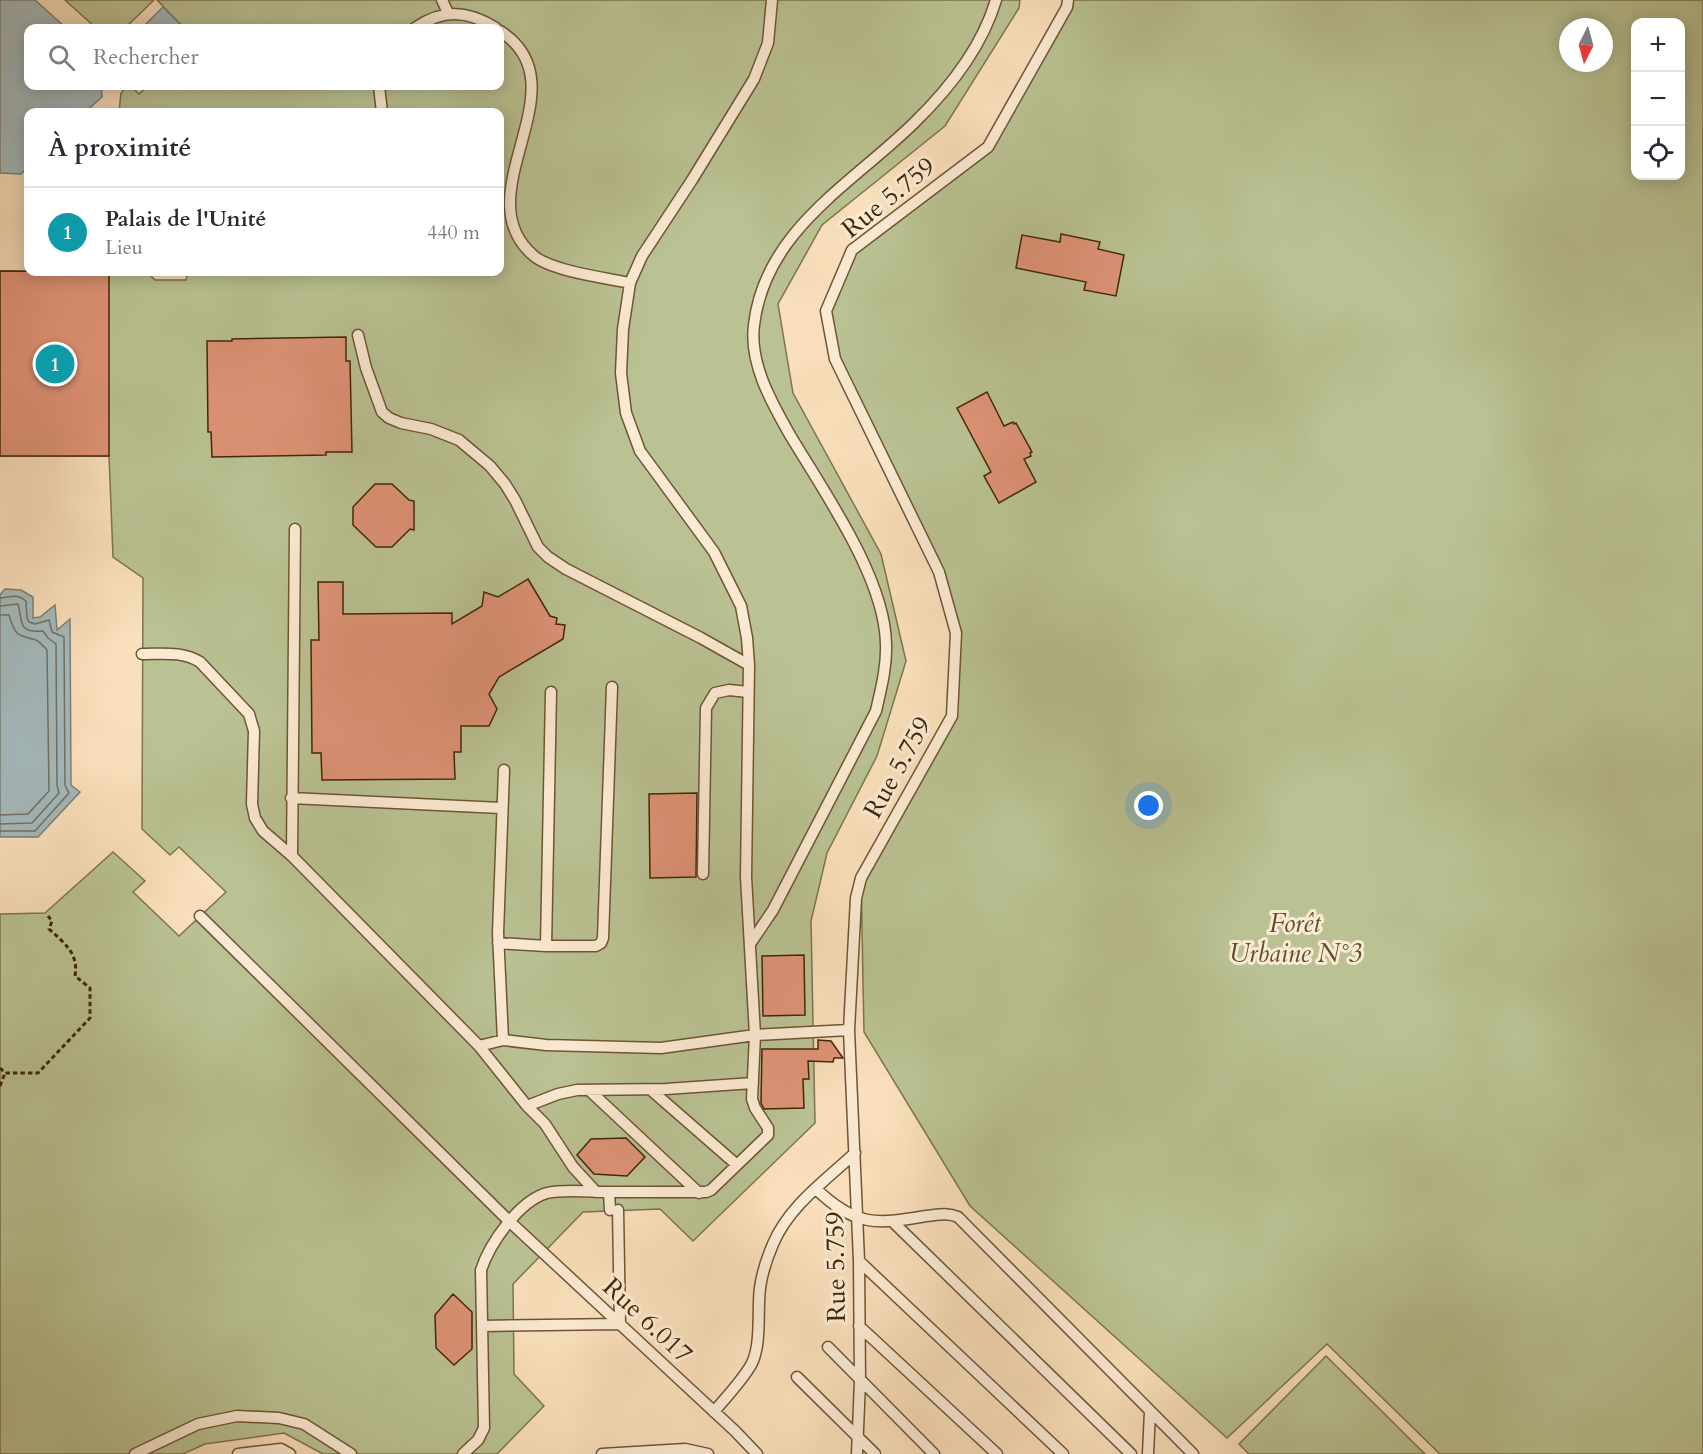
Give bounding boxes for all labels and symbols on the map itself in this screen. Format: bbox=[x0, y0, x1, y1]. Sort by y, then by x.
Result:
north arrow bbox=[1559, 18, 1613, 72]
street label: Rue 5.759 bbox=[834, 149, 942, 246]
pin: 1 bbox=[36, 342, 74, 386]
street label: Rue 5.759 bbox=[855, 710, 940, 824]
your location bbox=[1134, 791, 1163, 820]
park label: Forêt Urbaine N°3 bbox=[1229, 906, 1362, 971]
street label: Rue 5.759 bbox=[817, 1211, 854, 1323]
street label: Rue 6.017 bbox=[595, 1270, 700, 1371]

